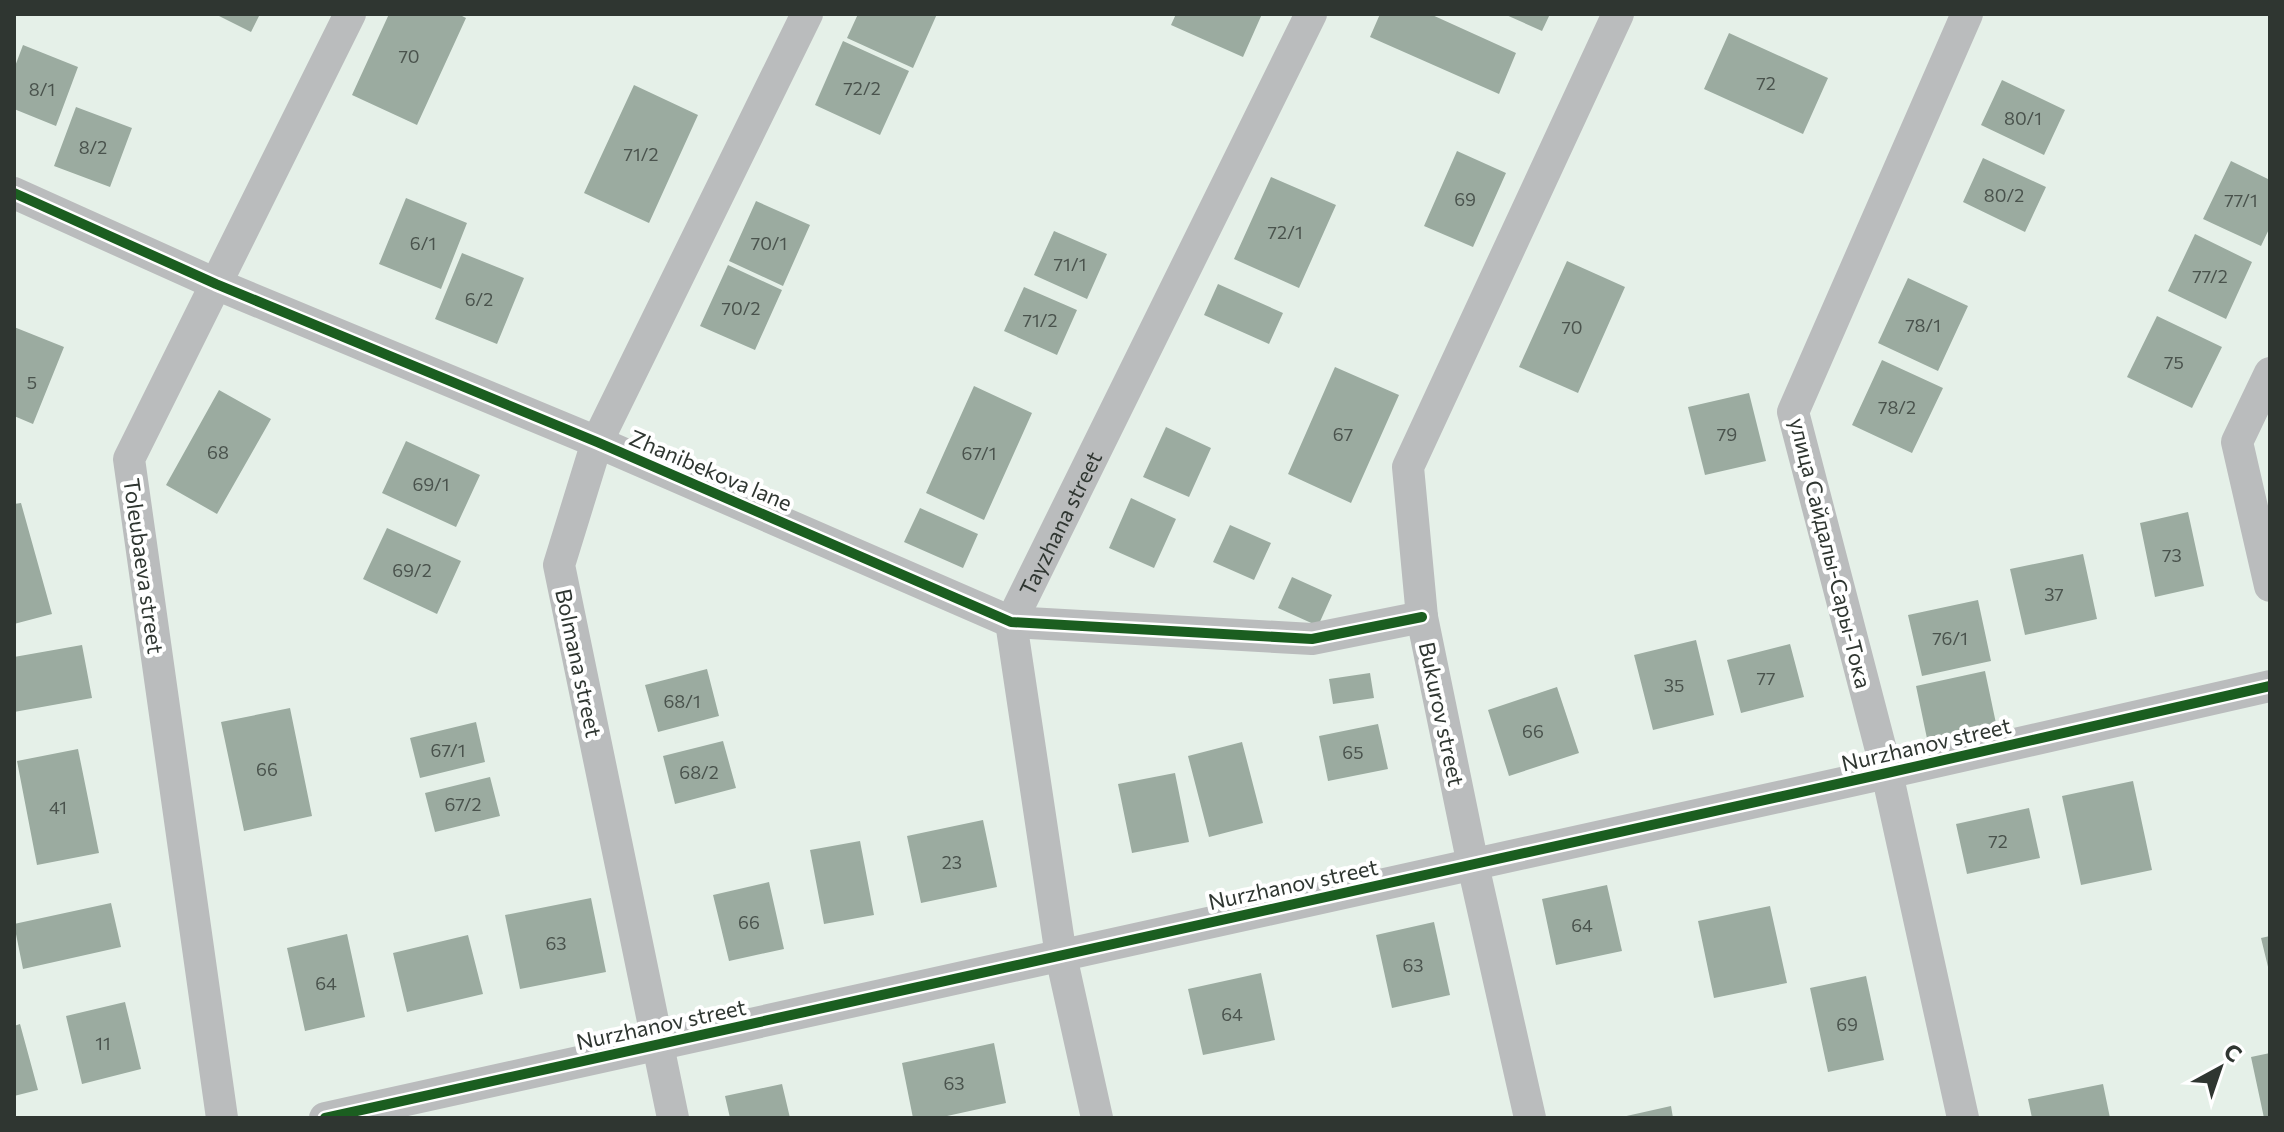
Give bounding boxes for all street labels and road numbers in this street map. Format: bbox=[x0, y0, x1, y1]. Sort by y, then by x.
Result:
street label: улица Сайдалы-Сары-Тока bbox=[1784, 415, 1878, 691]
street label: Zhanibekova lane bbox=[626, 424, 796, 516]
street label: Tayzhana street bbox=[1013, 446, 1107, 600]
street label: Toleubaeva street bbox=[118, 476, 170, 656]
street label: Bolmana street bbox=[550, 586, 608, 740]
street label: Bukurov street bbox=[1414, 639, 1470, 789]
street label: Nurzhanov street bbox=[1839, 711, 2013, 777]
street label: Nurzhanov street bbox=[1206, 853, 1380, 915]
street label: Nurzhanov street bbox=[574, 993, 748, 1055]

